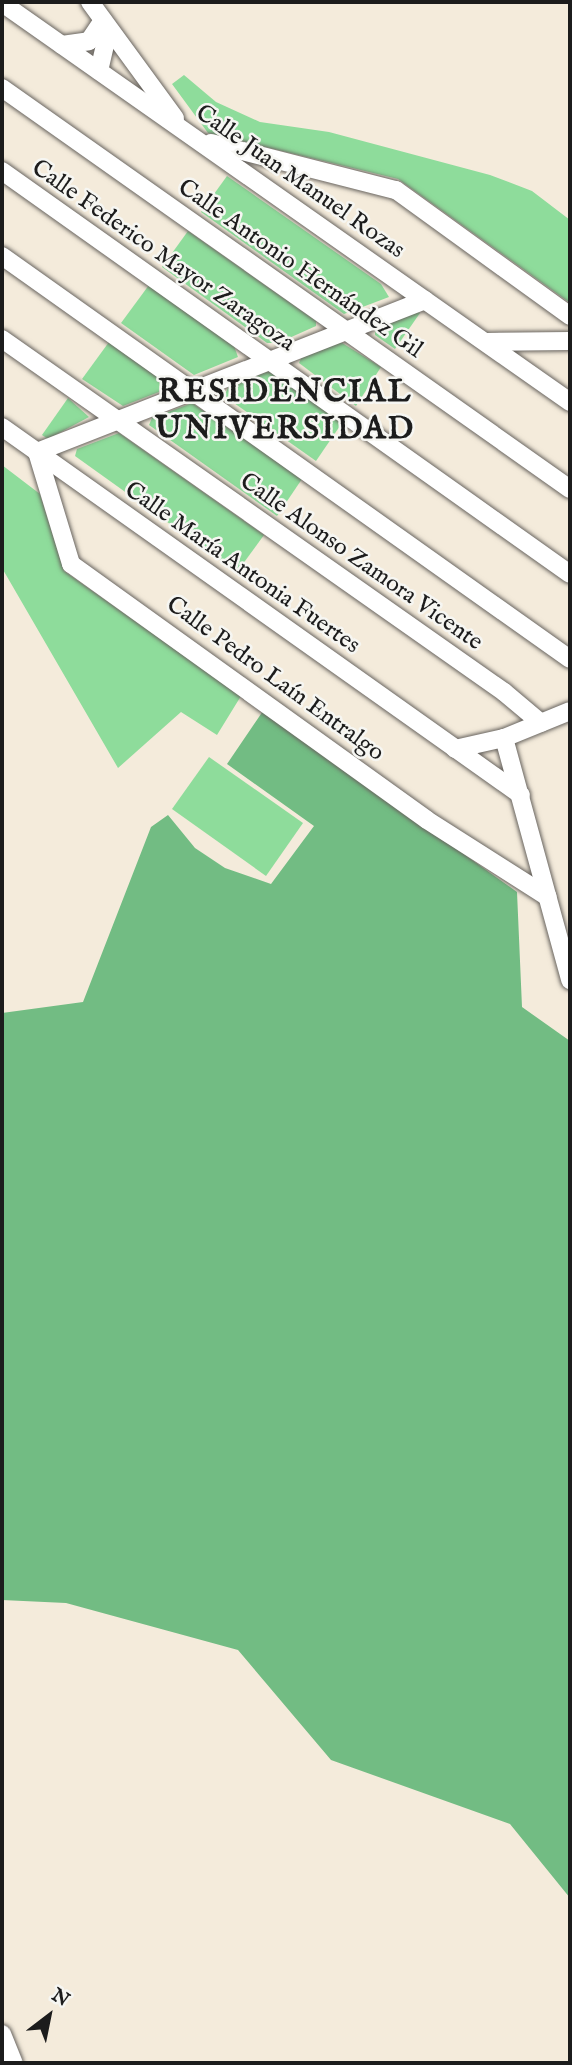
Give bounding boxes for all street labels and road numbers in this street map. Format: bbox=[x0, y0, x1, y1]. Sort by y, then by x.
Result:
street label: Calle Juan Manuel Rozas bbox=[190, 99, 410, 265]
street label: Calle Federico Mayor Zaragoza bbox=[26, 154, 300, 358]
street label: Calle Antonio Hernández Gil bbox=[172, 173, 428, 365]
street label: Calle Alonso Zamora Vicente bbox=[234, 467, 488, 657]
street label: Calle María Antonia Fuertes bbox=[119, 476, 365, 660]
street label: Calle Pedro Laín Entralgo bbox=[160, 590, 390, 768]

